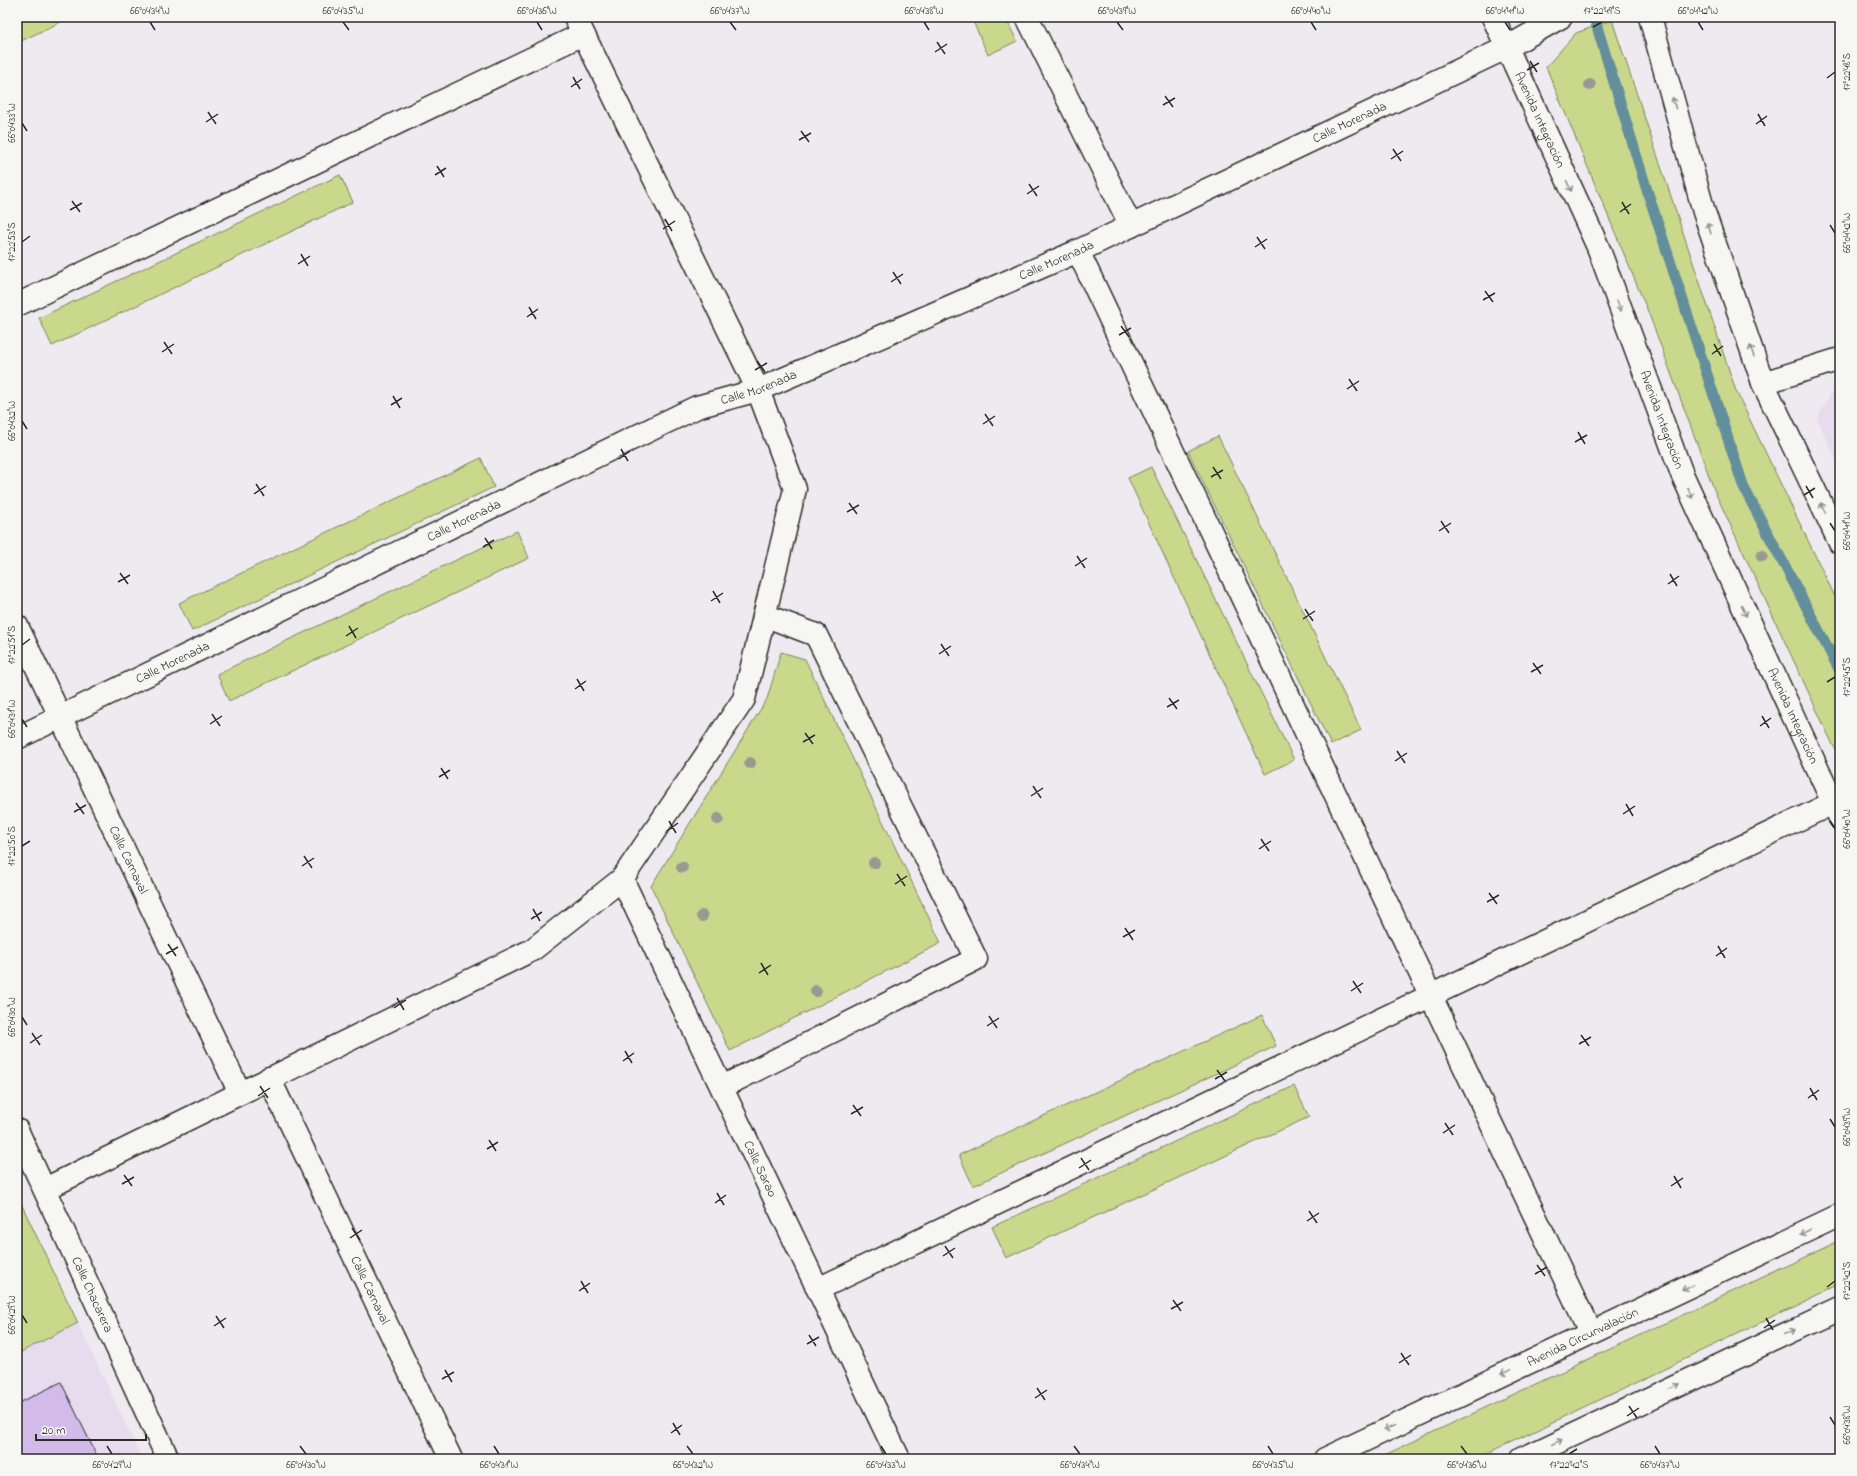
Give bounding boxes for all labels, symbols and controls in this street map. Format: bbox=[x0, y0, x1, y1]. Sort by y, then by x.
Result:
text: 66°04'34"W bbox=[130, 4, 170, 19]
text: 66°04'35"W bbox=[323, 4, 364, 19]
text: 66°04'36"W bbox=[517, 4, 557, 19]
text: 66°04'37"W bbox=[710, 4, 750, 19]
text: 66°04'38"W bbox=[905, 4, 944, 19]
text: 66°04'39"W bbox=[1098, 4, 1136, 19]
text: 66°04'40"W bbox=[1291, 4, 1331, 19]
text: 66°04'41"W bbox=[1486, 4, 1524, 19]
text: 17°22'49"S bbox=[1584, 4, 1621, 19]
text: 66°04'42"W bbox=[1678, 4, 1718, 19]
text: 17°22'48"S bbox=[1840, 53, 1855, 91]
street label: Avenida Integración bbox=[1510, 69, 1570, 171]
street label: Calle Morenada bbox=[1309, 97, 1390, 148]
one-way arrow bbox=[1669, 97, 1677, 110]
text: 66°04'33"W bbox=[5, 103, 20, 143]
one-way arrow bbox=[1566, 179, 1573, 191]
text: 66°04'42"W bbox=[1840, 213, 1855, 253]
text: 17°22'53"S bbox=[5, 222, 20, 262]
one-way arrow bbox=[1705, 223, 1713, 235]
street label: Calle Morenada bbox=[1016, 235, 1097, 285]
one-way arrow bbox=[1616, 299, 1623, 312]
one-way arrow bbox=[1748, 345, 1755, 358]
street label: Calle Morenada bbox=[718, 365, 800, 410]
street label: Avenida Integración bbox=[1635, 368, 1689, 472]
text: 66°04'32"W bbox=[5, 401, 20, 441]
one-way arrow bbox=[1687, 486, 1694, 498]
street label: Calle Morenada bbox=[424, 494, 504, 547]
one-way arrow bbox=[1819, 502, 1826, 514]
text: 66°04'41"W bbox=[1840, 512, 1855, 550]
one-way arrow bbox=[1741, 604, 1748, 616]
text: 17°22'51"S bbox=[5, 625, 20, 664]
street label: Calle Morenada bbox=[132, 636, 213, 688]
text: 17°22'45"S bbox=[1840, 657, 1855, 697]
street label: Avenida Integración bbox=[1763, 665, 1823, 767]
text: 66°04'31"W bbox=[5, 700, 20, 738]
text: 66°04'40"W bbox=[1840, 809, 1855, 849]
street label: Calle Carnaval bbox=[104, 822, 153, 897]
text: 17°22'50"S bbox=[5, 826, 20, 866]
text: 66°04'30"W bbox=[5, 997, 20, 1037]
text: 66°04'39"W bbox=[1840, 1108, 1855, 1146]
street label: Calle Sarao bbox=[739, 1137, 782, 1200]
one-way arrow bbox=[1799, 1229, 1811, 1236]
street label: Calle Chacarera bbox=[67, 1253, 118, 1336]
street label: Calle Carnaval bbox=[346, 1253, 395, 1327]
text: 17°22'42"S bbox=[1840, 1261, 1855, 1300]
one-way arrow bbox=[1681, 1284, 1693, 1291]
text: 66°04'29"W bbox=[5, 1295, 20, 1335]
street label: Avenida Circunvalación bbox=[1524, 1302, 1641, 1372]
one-way arrow bbox=[1786, 1327, 1798, 1334]
one-way arrow bbox=[1500, 1369, 1512, 1376]
one-way arrow bbox=[1669, 1383, 1681, 1390]
text: 66°04'38"W bbox=[1840, 1405, 1855, 1444]
scale bar bbox=[36, 1416, 146, 1442]
text: 20 m bbox=[42, 1422, 65, 1440]
one-way arrow bbox=[1383, 1425, 1395, 1432]
one-way arrow bbox=[1551, 1438, 1563, 1445]
text: 66°04'29"W bbox=[92, 1458, 132, 1473]
text: 66°04'30"W bbox=[286, 1458, 326, 1473]
text: 66°04'31"W bbox=[480, 1458, 518, 1473]
text: 66°04'32"W bbox=[673, 1458, 713, 1473]
text: 66°04'33"W bbox=[866, 1458, 906, 1473]
text: 66°04'34"W bbox=[1060, 1458, 1100, 1473]
text: 66°04'35"W bbox=[1253, 1458, 1294, 1473]
text: 66°04'36"W bbox=[1447, 1458, 1487, 1473]
text: 17°22'42"S bbox=[1550, 1458, 1589, 1473]
text: 66°04'37"W bbox=[1640, 1458, 1680, 1473]

